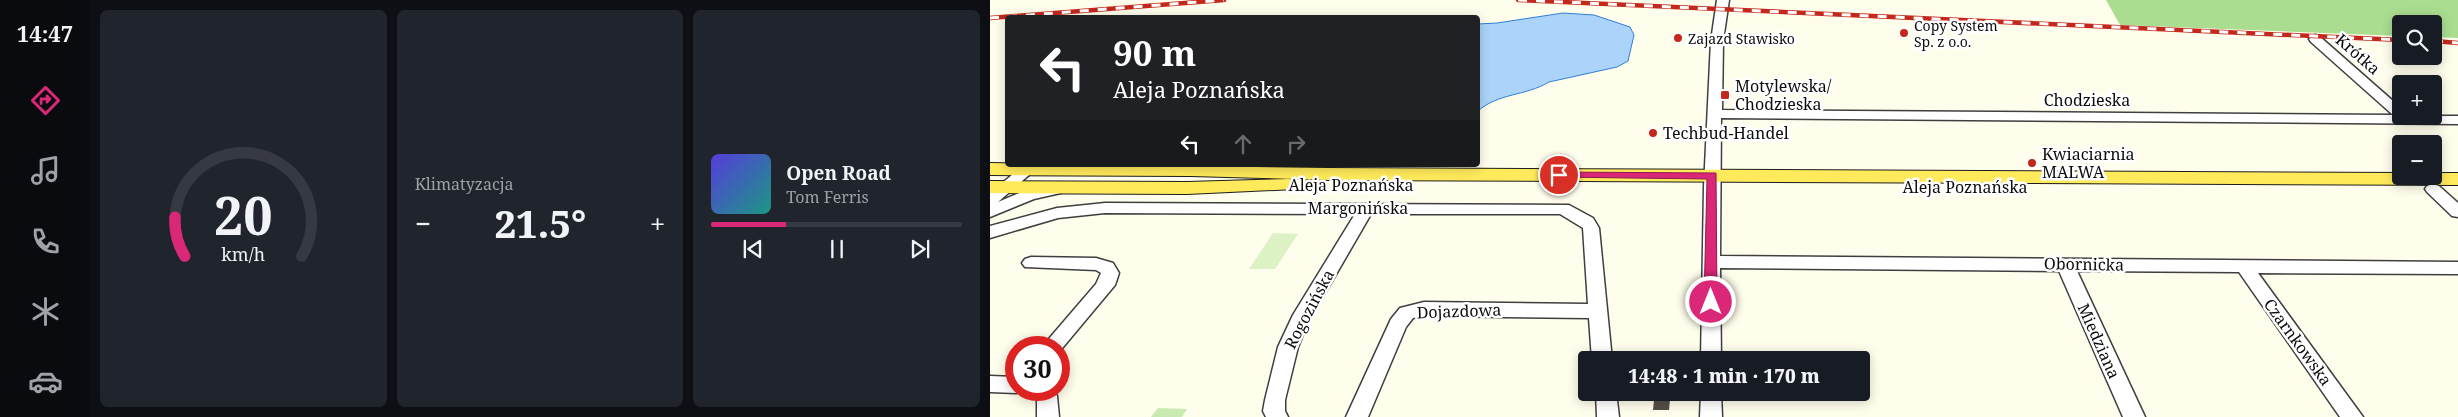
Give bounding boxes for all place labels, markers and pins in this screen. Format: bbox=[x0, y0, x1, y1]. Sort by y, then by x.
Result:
place label: Copy System Sp. z o.o. bbox=[1914, 16, 1998, 51]
marker: Copy System Sp. z o.o. bbox=[1898, 27, 1910, 39]
place label: Zajazd Stawisko bbox=[1688, 29, 1795, 48]
marker: Zajazd Stawisko bbox=[1672, 32, 1684, 44]
place label: Motylewska/ Chodzieska bbox=[1735, 75, 1832, 115]
marker: Motylewska/ Chodzieska bbox=[1719, 89, 1731, 101]
place label: Techbud-Handel bbox=[1663, 122, 1789, 144]
marker: Techbud-Handel bbox=[1647, 127, 1659, 139]
place label: Kwiaciarnia MALWA bbox=[2042, 143, 2135, 183]
pin bbox=[1538, 154, 1580, 196]
marker: Kwiaciarnia MALWA bbox=[2026, 157, 2038, 169]

